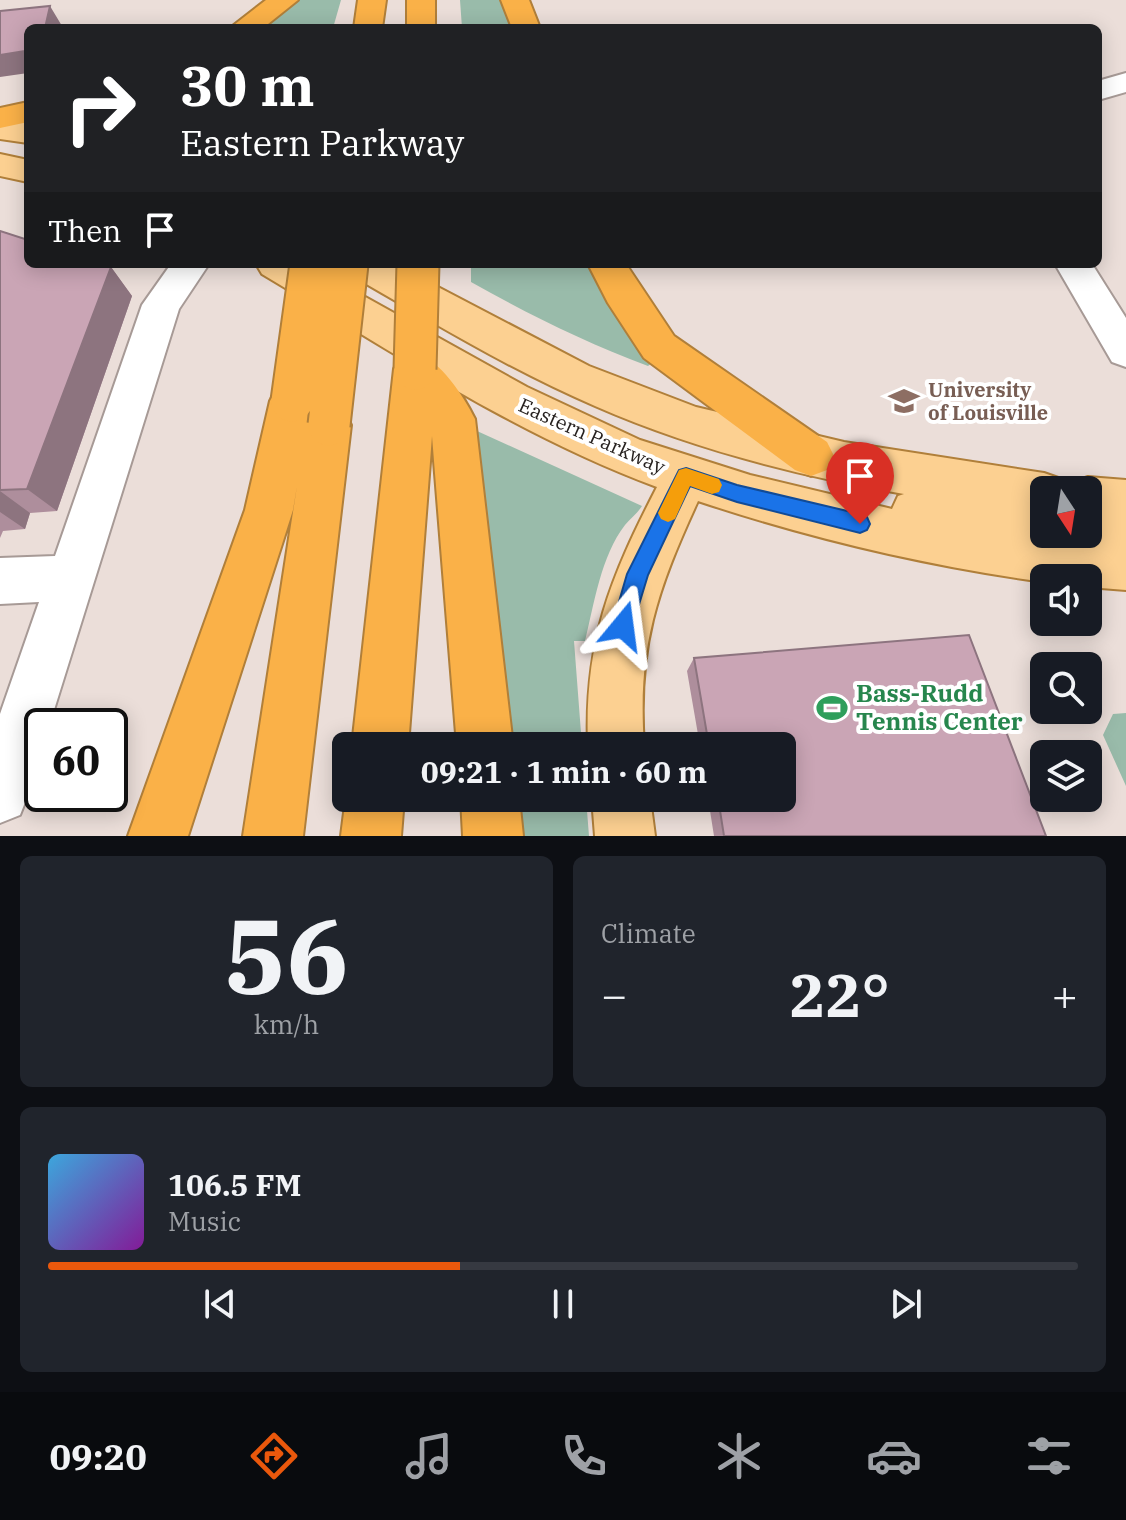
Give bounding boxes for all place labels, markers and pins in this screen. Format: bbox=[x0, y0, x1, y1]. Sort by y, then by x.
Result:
place label: University of Louisville bbox=[928, 376, 1048, 426]
school or university icon: University of Louisville bbox=[887, 384, 921, 418]
pin bbox=[826, 442, 894, 524]
place label: Bass-Rudd Tennis Center bbox=[856, 677, 1023, 737]
sports icon: Bass-Rudd Tennis Center bbox=[815, 691, 849, 725]

